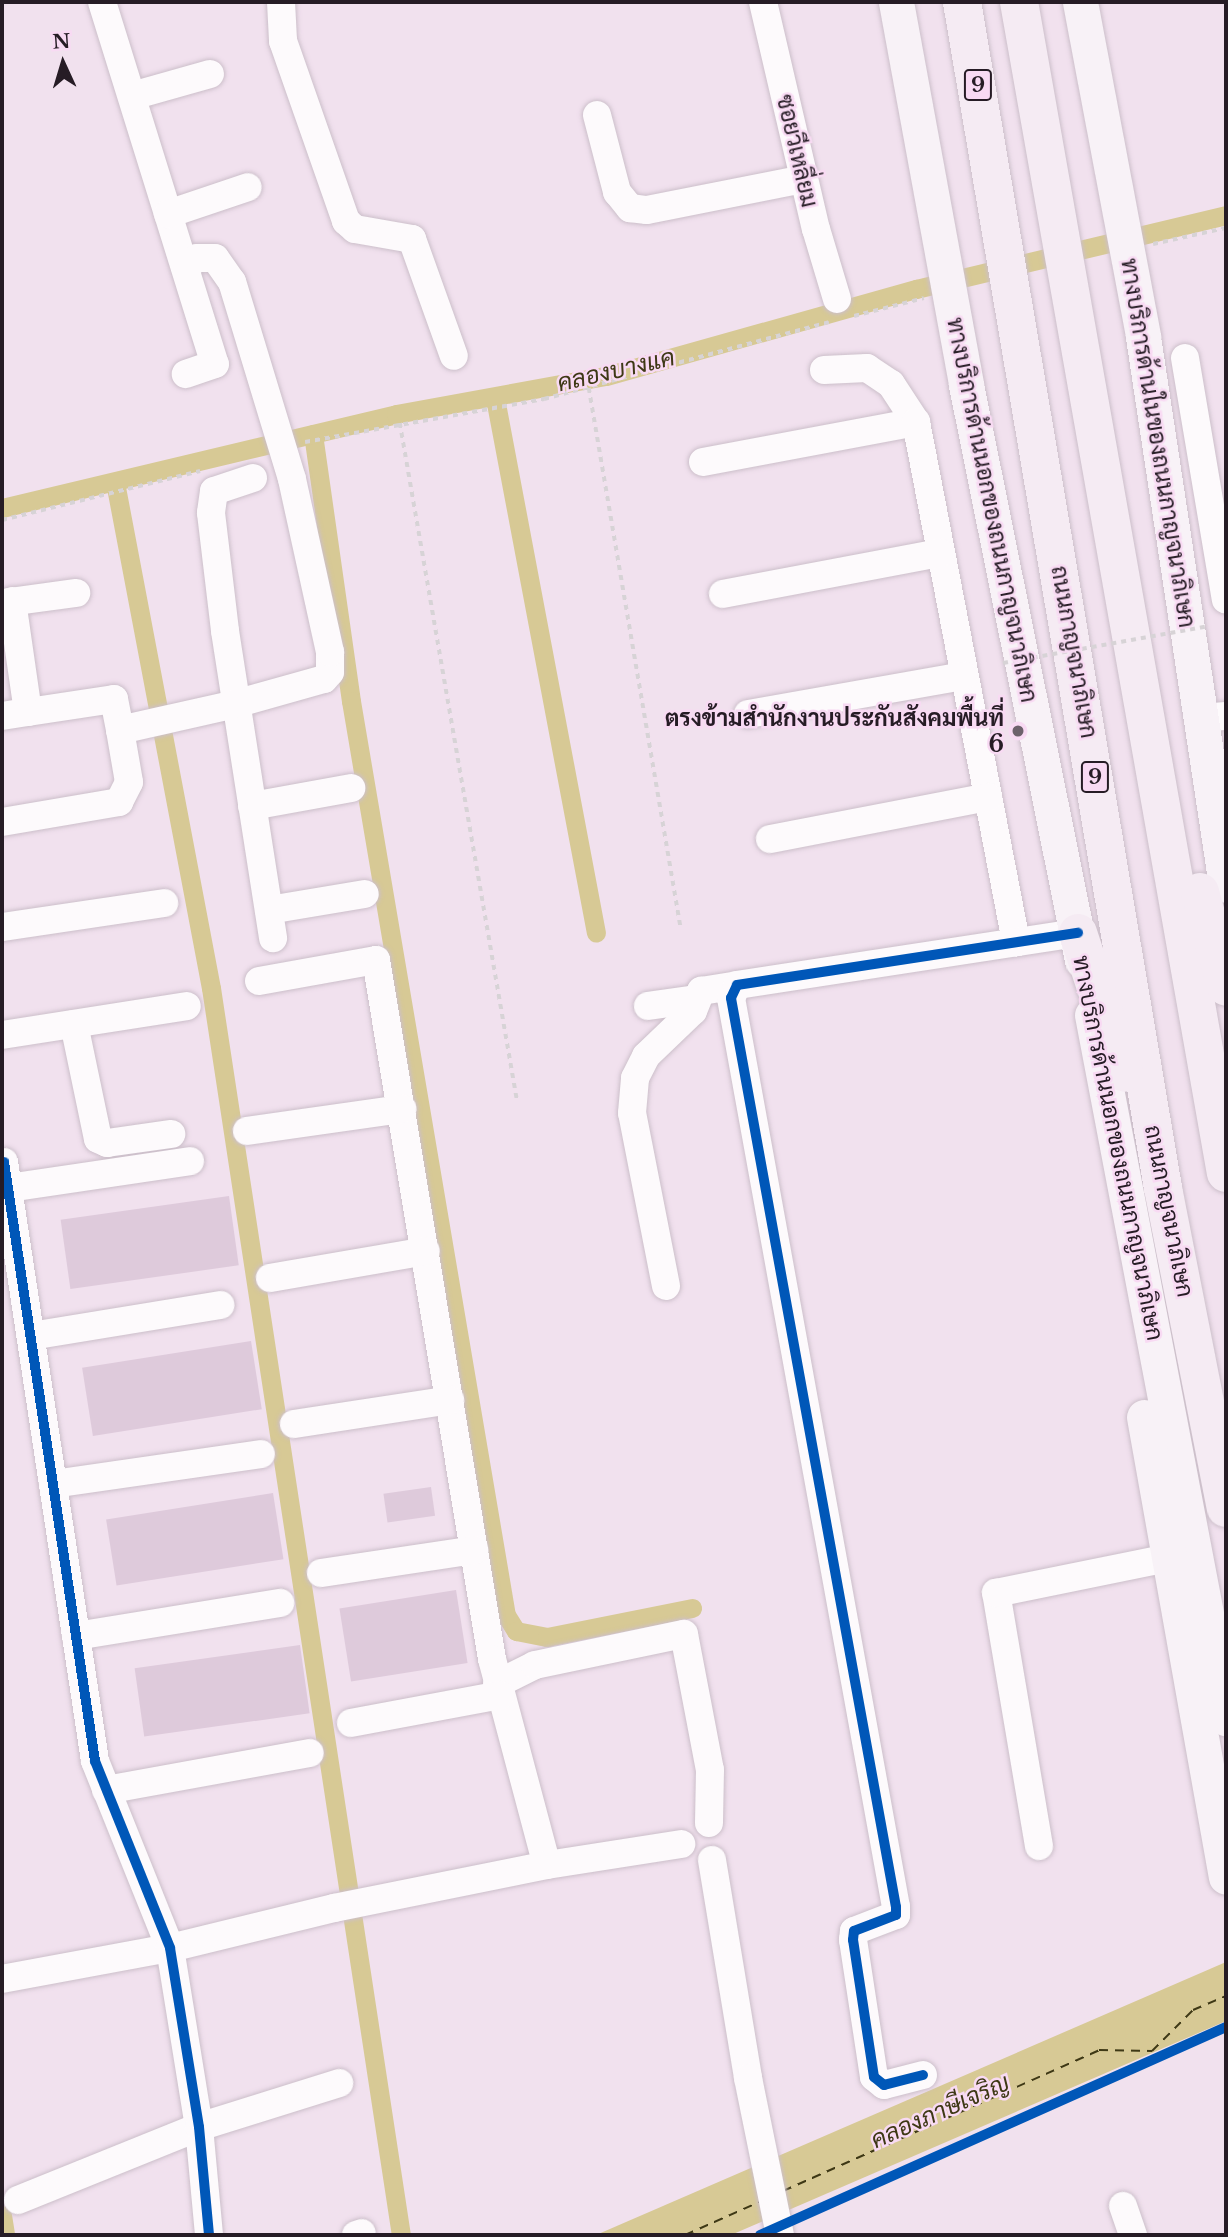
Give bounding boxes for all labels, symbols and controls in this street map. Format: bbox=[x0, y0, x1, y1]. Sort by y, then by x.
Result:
north arrow bbox=[28, 28, 98, 98]
text: N bbox=[52, 29, 71, 54]
road number: 9 bbox=[962, 68, 994, 102]
street label: ซอยวีเหลี่ยม bbox=[771, 92, 823, 210]
street label: ทางบริการด้านในของถนนกาญจนาภิเษก bbox=[1115, 256, 1201, 630]
street label: ทางบริการด้านนอกของถนนกาญจนาภิเษก bbox=[941, 315, 1043, 705]
water label: คลองบางแค bbox=[554, 342, 678, 398]
street label: ถนนกาญจนาภิเษก bbox=[1045, 563, 1103, 741]
place label: ตรงข้ามสำนักงานประกันสังคมพื้นที่ 6 bbox=[665, 704, 1004, 758]
marker: ตรงข้ามสำนักงานประกันสังคมพื้นที่ 6 bbox=[1010, 723, 1026, 739]
road number: 9 bbox=[1079, 760, 1111, 794]
street label: ทางบริการด้านนอกของถนนกาญจนาภิเษก bbox=[1067, 953, 1169, 1343]
street label: ถนนกาญจนาภิเษก bbox=[1139, 1123, 1199, 1299]
water label: คลองภาษีเจริญ bbox=[866, 2068, 1014, 2154]

